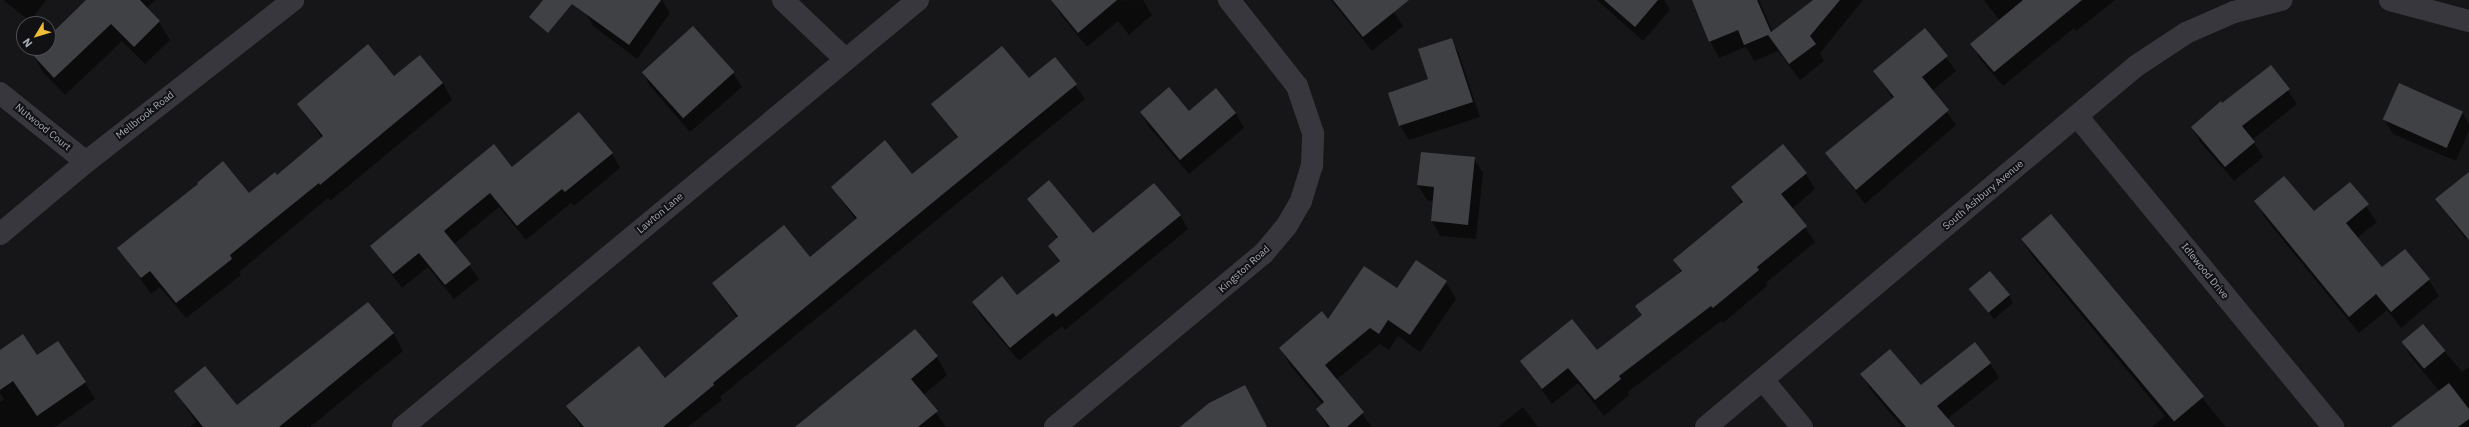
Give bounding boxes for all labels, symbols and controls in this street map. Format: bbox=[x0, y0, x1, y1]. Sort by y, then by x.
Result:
north arrow bbox=[16, 16, 56, 56]
text: N bbox=[19, 35, 35, 50]
street label: Mellbrook Road bbox=[114, 89, 176, 141]
street label: Nutwood Court bbox=[13, 101, 73, 153]
street label: South Ashbury Avenue bbox=[1940, 158, 2026, 232]
street label: Lawton Lane bbox=[634, 190, 686, 236]
street label: Idlewood Drive bbox=[2179, 241, 2231, 301]
street label: Kingston Road bbox=[1216, 243, 1272, 295]

